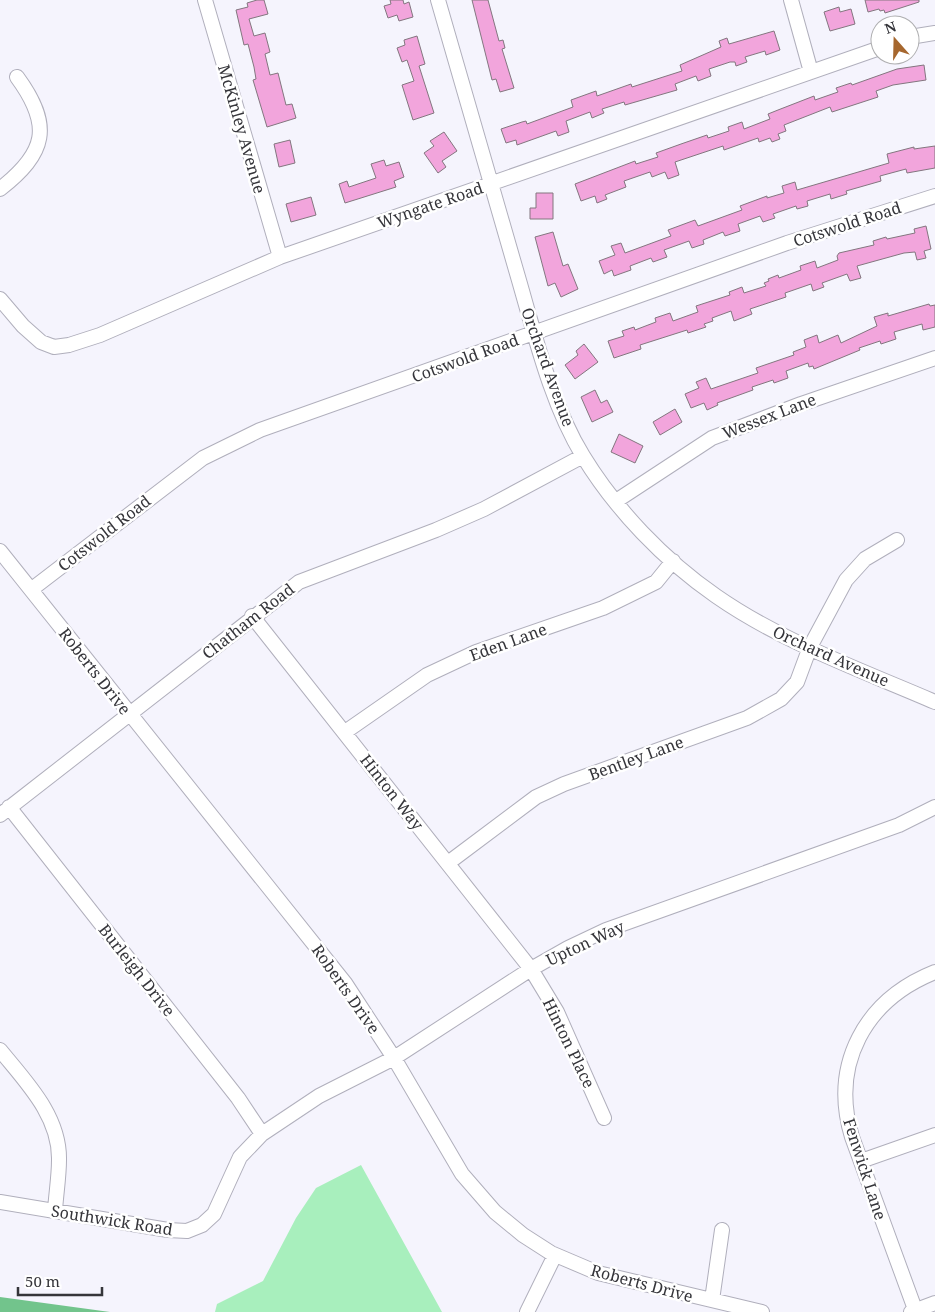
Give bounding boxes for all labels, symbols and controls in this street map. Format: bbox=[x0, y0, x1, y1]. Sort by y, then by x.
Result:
north arrow bbox=[870, 15, 920, 65]
text: N bbox=[882, 16, 899, 38]
street label: McKinley Avenue bbox=[213, 62, 271, 196]
street label: Wyngate Road bbox=[374, 177, 486, 233]
street label: Cotswold Road bbox=[790, 196, 904, 252]
street label: Orchard Avenue bbox=[516, 304, 580, 430]
street label: Cotswold Road bbox=[408, 328, 522, 388]
street label: Wessex Lane bbox=[719, 388, 819, 444]
street label: Cotswold Road bbox=[53, 490, 155, 576]
street label: Chatham Road bbox=[197, 578, 299, 664]
street label: Eden Lane bbox=[466, 618, 550, 666]
street label: Orchard Avenue bbox=[769, 620, 893, 692]
street label: Roberts Drive bbox=[54, 623, 136, 719]
street label: Bentley Lane bbox=[585, 731, 687, 785]
street label: Hinton Way bbox=[355, 749, 429, 835]
street label: Upton Way bbox=[542, 915, 629, 971]
street label: Burleigh Drive bbox=[94, 919, 180, 1021]
street label: Roberts Drive bbox=[307, 940, 385, 1038]
street label: Hinton Place bbox=[538, 994, 600, 1092]
street label: Fenwick Lane bbox=[838, 1115, 892, 1223]
street label: Southwick Road bbox=[50, 1200, 175, 1240]
street label: Roberts Drive bbox=[589, 1259, 695, 1307]
scale bar bbox=[18, 1264, 101, 1296]
text: 50 m bbox=[25, 1271, 60, 1291]

